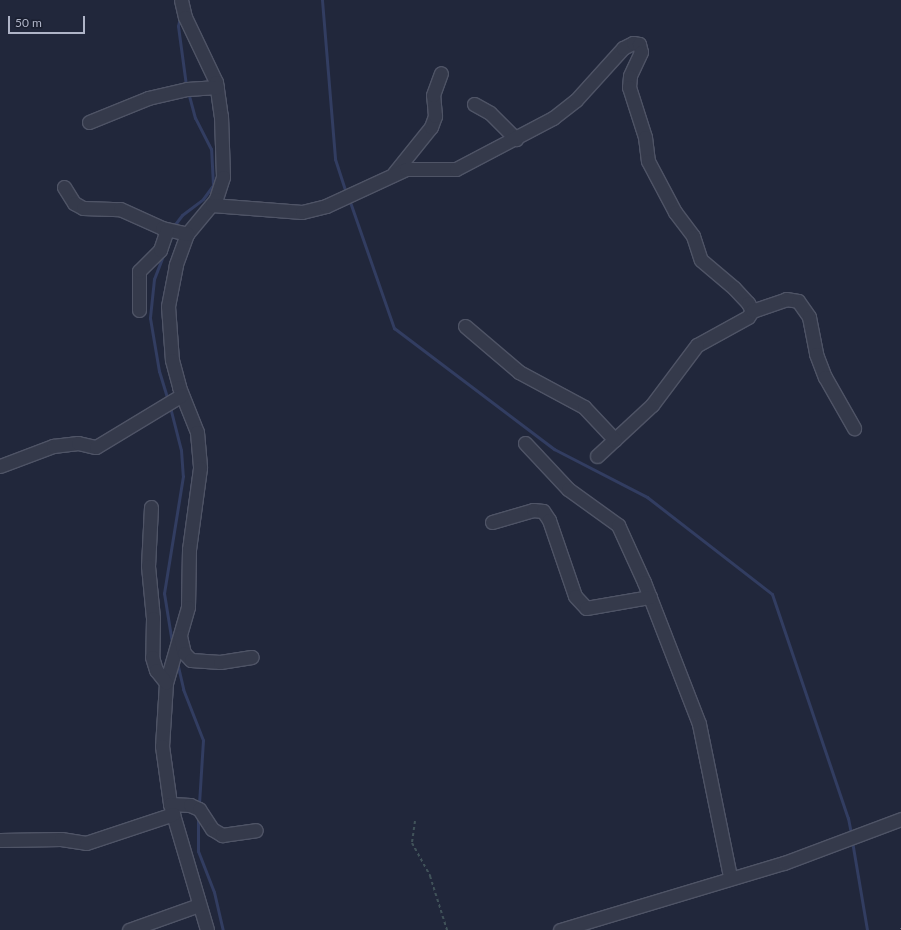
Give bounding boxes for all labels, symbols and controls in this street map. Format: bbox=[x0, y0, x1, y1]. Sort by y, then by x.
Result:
scale bar bbox=[10, 8, 87, 34]
text: 50 m bbox=[15, 15, 42, 30]

